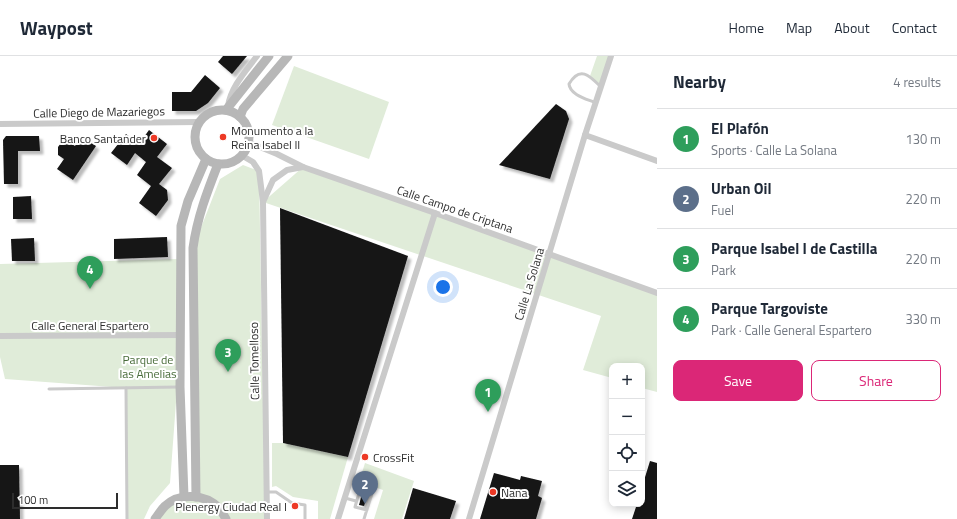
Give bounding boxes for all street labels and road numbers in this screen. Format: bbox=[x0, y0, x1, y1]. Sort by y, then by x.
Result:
street label: Calle Diego de Mazariegos bbox=[33, 101, 166, 123]
street label: Calle Campo de Criptana bbox=[394, 180, 516, 238]
street label: Calle La Solana bbox=[509, 245, 549, 323]
street label: Calle General Espartero bbox=[31, 316, 149, 335]
street label: Calle Tomelloso bbox=[244, 322, 264, 400]

